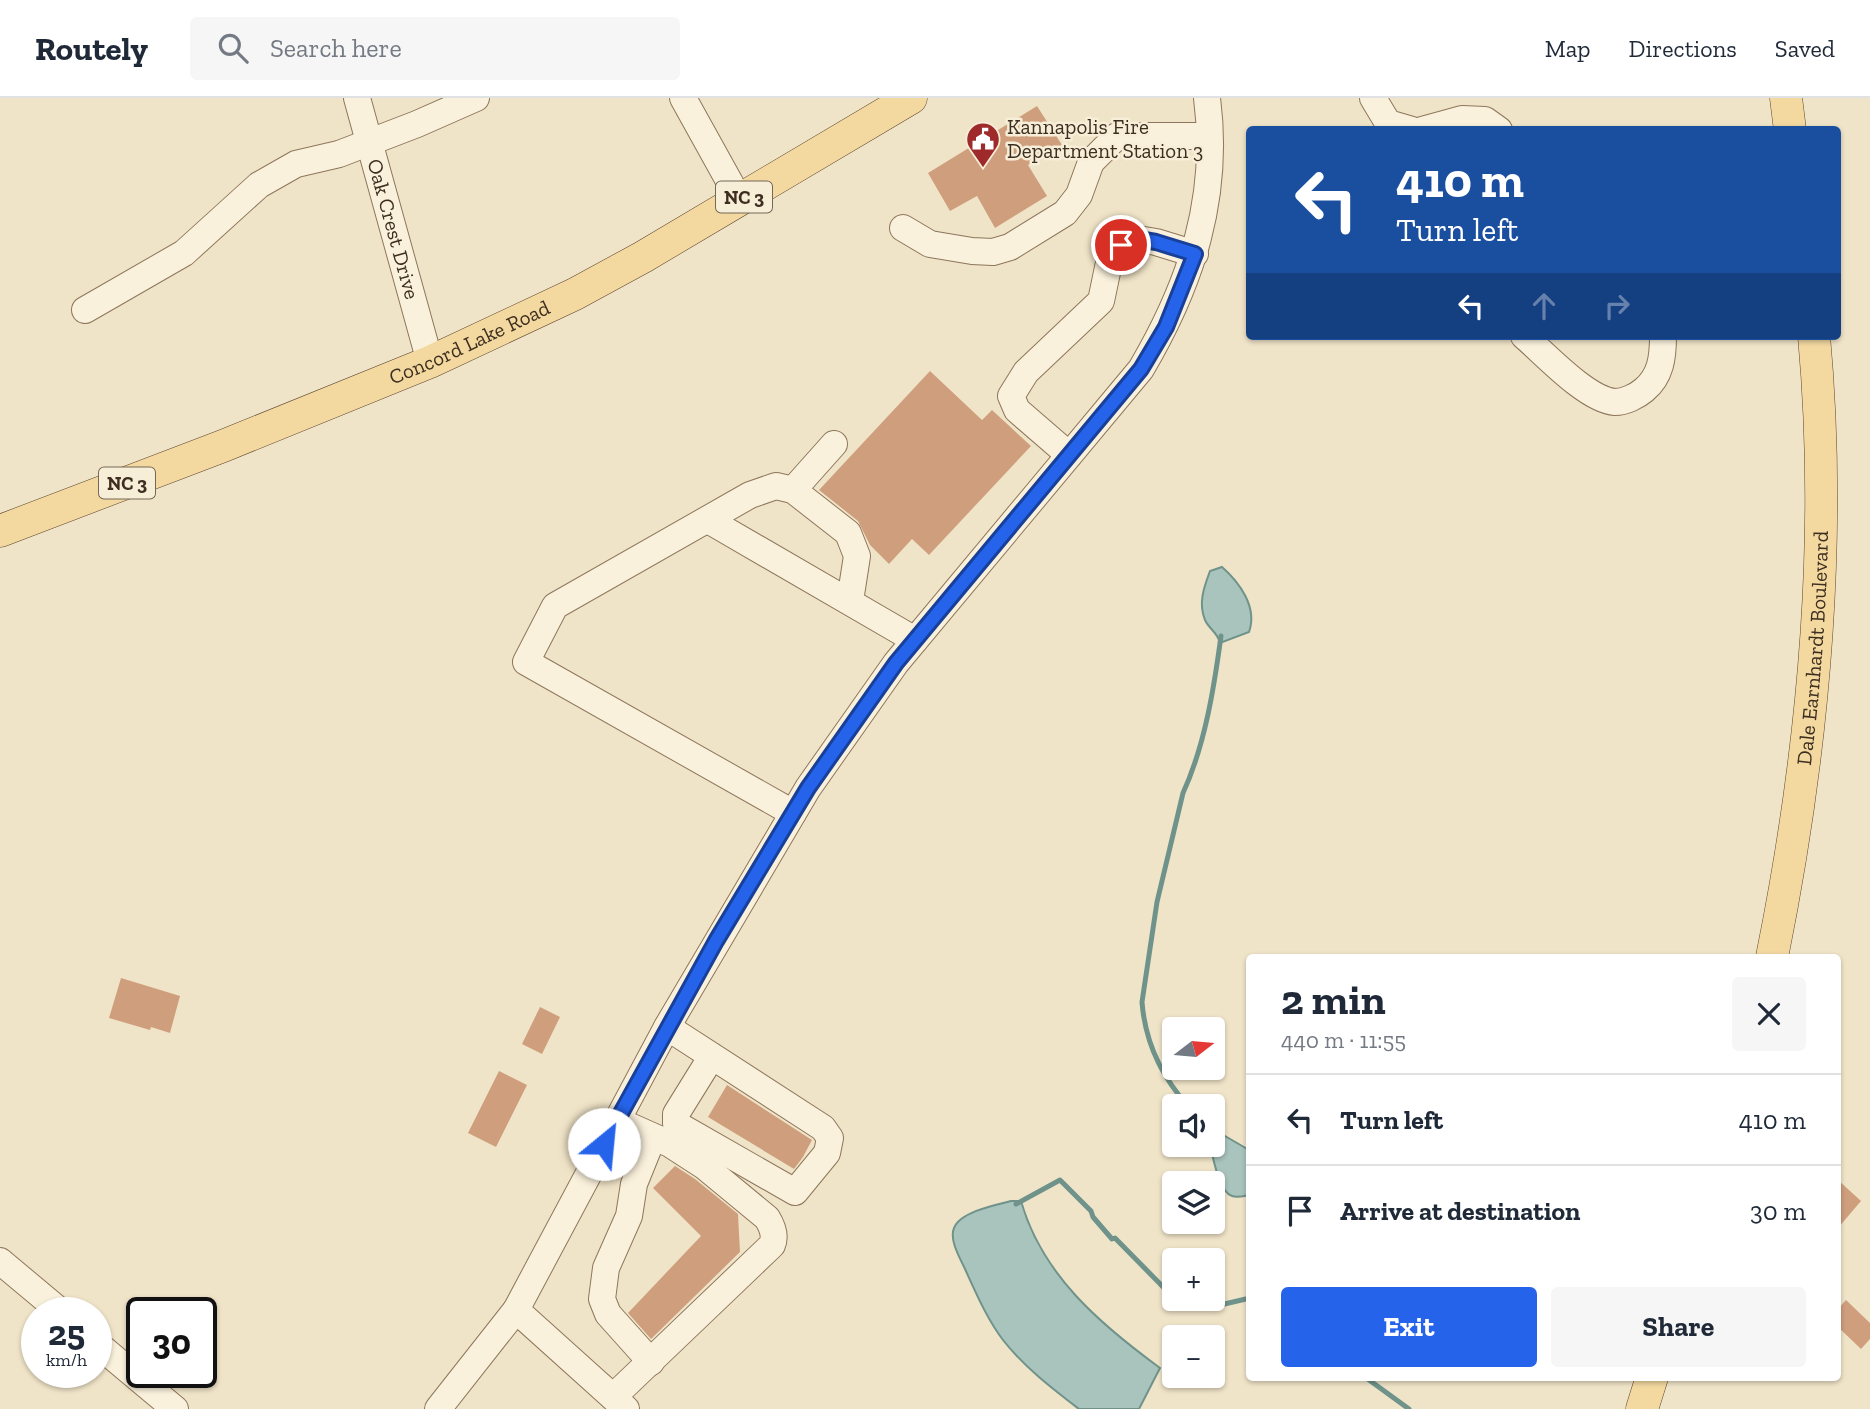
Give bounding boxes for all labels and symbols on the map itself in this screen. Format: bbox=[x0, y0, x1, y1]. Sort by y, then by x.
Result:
place label: Kannapolis Fire Department Station 3 bbox=[1007, 114, 1203, 163]
public building icon: Kannapolis Fire Department Station 3 bbox=[964, 120, 1002, 169]
street label: Oak Crest Drive bbox=[362, 156, 425, 302]
road number: NC 3 bbox=[716, 181, 772, 212]
pin bbox=[1091, 215, 1151, 275]
street label: Concord Lake Road bbox=[385, 294, 554, 389]
road number: NC 3 bbox=[99, 468, 155, 498]
street label: Dale Earnhardt Boulevard bbox=[1791, 530, 1833, 767]
north arrow bbox=[1162, 1017, 1225, 1080]
position arrow bbox=[567, 1107, 641, 1181]
speed limit sign: 30 bbox=[126, 1297, 217, 1388]

